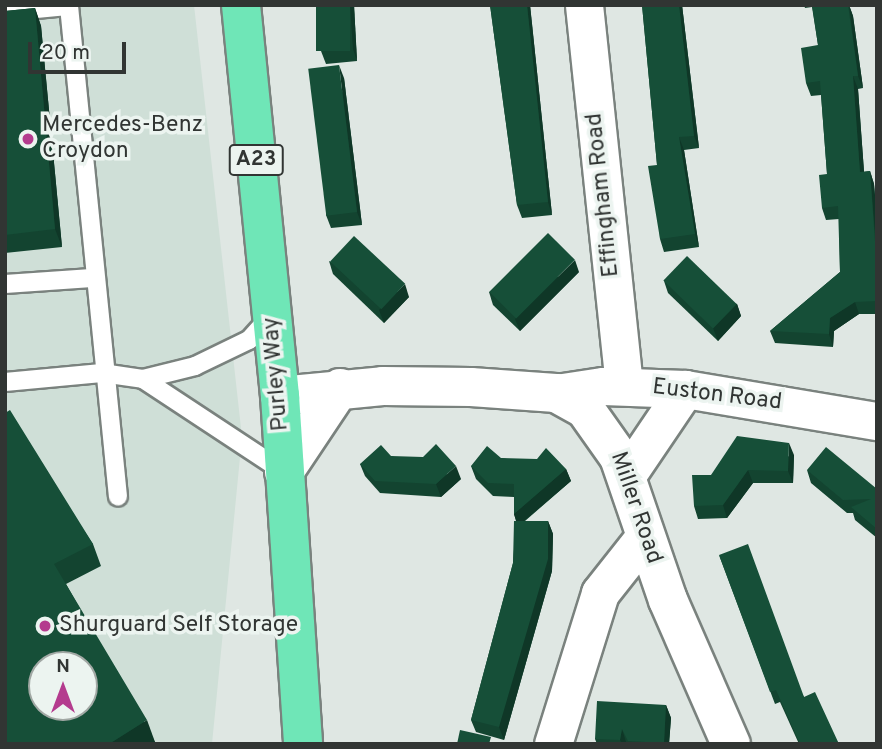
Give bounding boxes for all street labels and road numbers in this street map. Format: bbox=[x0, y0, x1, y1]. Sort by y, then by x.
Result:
street label: Effingham Road bbox=[582, 112, 626, 278]
road number: A23 bbox=[228, 142, 284, 178]
street label: Purley Way bbox=[258, 316, 296, 432]
street label: Euston Road bbox=[651, 374, 783, 418]
street label: Miller Road bbox=[603, 448, 667, 568]

